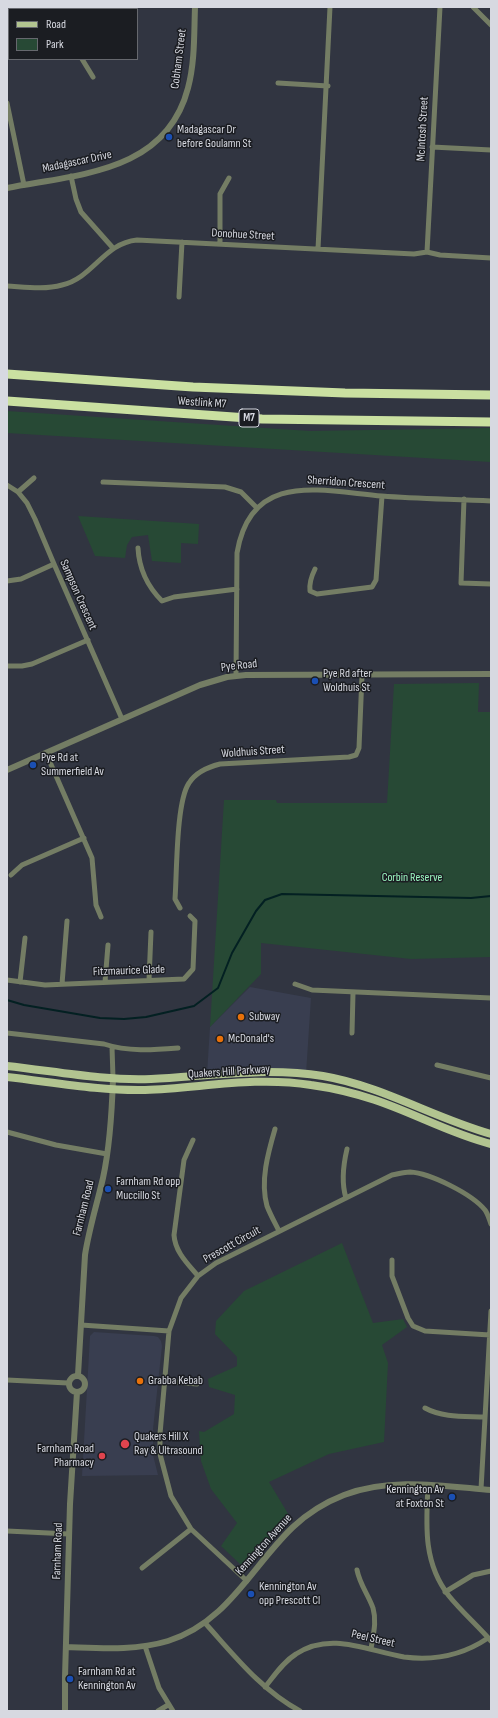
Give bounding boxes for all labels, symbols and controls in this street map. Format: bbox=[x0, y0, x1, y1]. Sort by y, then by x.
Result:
legend bbox=[8, 8, 138, 60]
text: Road bbox=[46, 17, 66, 32]
street label: Cobham Street bbox=[168, 28, 190, 90]
text: Park bbox=[46, 37, 64, 52]
street label: McIntosh Street bbox=[414, 96, 432, 162]
place label: Madagascar Dr before Goulamn St bbox=[177, 123, 251, 151]
marker: Madagascar Dr before Goulamn St bbox=[164, 132, 174, 142]
street label: Madagascar Drive bbox=[41, 148, 113, 176]
street label: Donohue Street bbox=[211, 226, 275, 244]
street label: Westlink M7 bbox=[177, 394, 227, 412]
road number: M7 bbox=[239, 409, 259, 427]
street label: Sherridon Crescent bbox=[307, 473, 385, 493]
street label: Sampson Crescent bbox=[56, 558, 100, 632]
street label: Pye Road bbox=[220, 657, 258, 675]
place label: Pye Rd after Woldhuis St bbox=[323, 667, 372, 695]
marker: Pye Rd after Woldhuis St bbox=[310, 676, 320, 686]
street label: Woldhuis Street bbox=[221, 743, 285, 761]
place label: Pye Rd at Summerfield Av bbox=[41, 751, 104, 779]
marker: Pye Rd at Summerfield Av bbox=[28, 760, 38, 770]
park label: Corbin Reserve bbox=[382, 871, 442, 885]
street label: Fitzmaurice Glade bbox=[93, 963, 165, 979]
place label: Subway bbox=[249, 1010, 280, 1024]
marker: Subway bbox=[236, 1012, 246, 1022]
place label: McDonald's bbox=[228, 1032, 274, 1046]
marker: McDonald's bbox=[215, 1034, 225, 1044]
street label: Quakers Hill Parkway bbox=[187, 1062, 271, 1082]
place label: Farnham Rd opp Muccillo St bbox=[116, 1175, 180, 1203]
street label: Farnham Road bbox=[70, 1179, 98, 1237]
marker: Farnham Rd opp Muccillo St bbox=[103, 1184, 113, 1194]
street label: Prescott Circuit bbox=[201, 1223, 263, 1267]
place label: Grabba Kebab bbox=[148, 1374, 203, 1388]
marker: Grabba Kebab bbox=[135, 1376, 145, 1386]
place label: Quakers Hill X Ray & Ultrasound bbox=[134, 1430, 203, 1458]
marker: Quakers Hill X Ray & Ultrasound bbox=[119, 1438, 131, 1450]
place label: Farnham Road Pharmacy bbox=[37, 1442, 94, 1470]
marker: Farnham Road Pharmacy bbox=[97, 1451, 107, 1461]
place label: Kennington Av at Foxton St bbox=[386, 1483, 444, 1511]
marker: Kennington Av at Foxton St bbox=[447, 1492, 457, 1502]
street label: Kennington Avenue bbox=[233, 1511, 295, 1579]
street label: Farnham Road bbox=[50, 1522, 66, 1580]
place label: Kennington Av opp Prescott Cl bbox=[259, 1580, 320, 1608]
marker: Kennington Av opp Prescott Cl bbox=[246, 1589, 256, 1599]
street label: Peel Street bbox=[350, 1627, 396, 1651]
place label: Farnham Rd at Kennington Av bbox=[78, 1665, 136, 1693]
marker: Farnham Rd at Kennington Av bbox=[65, 1674, 75, 1684]

